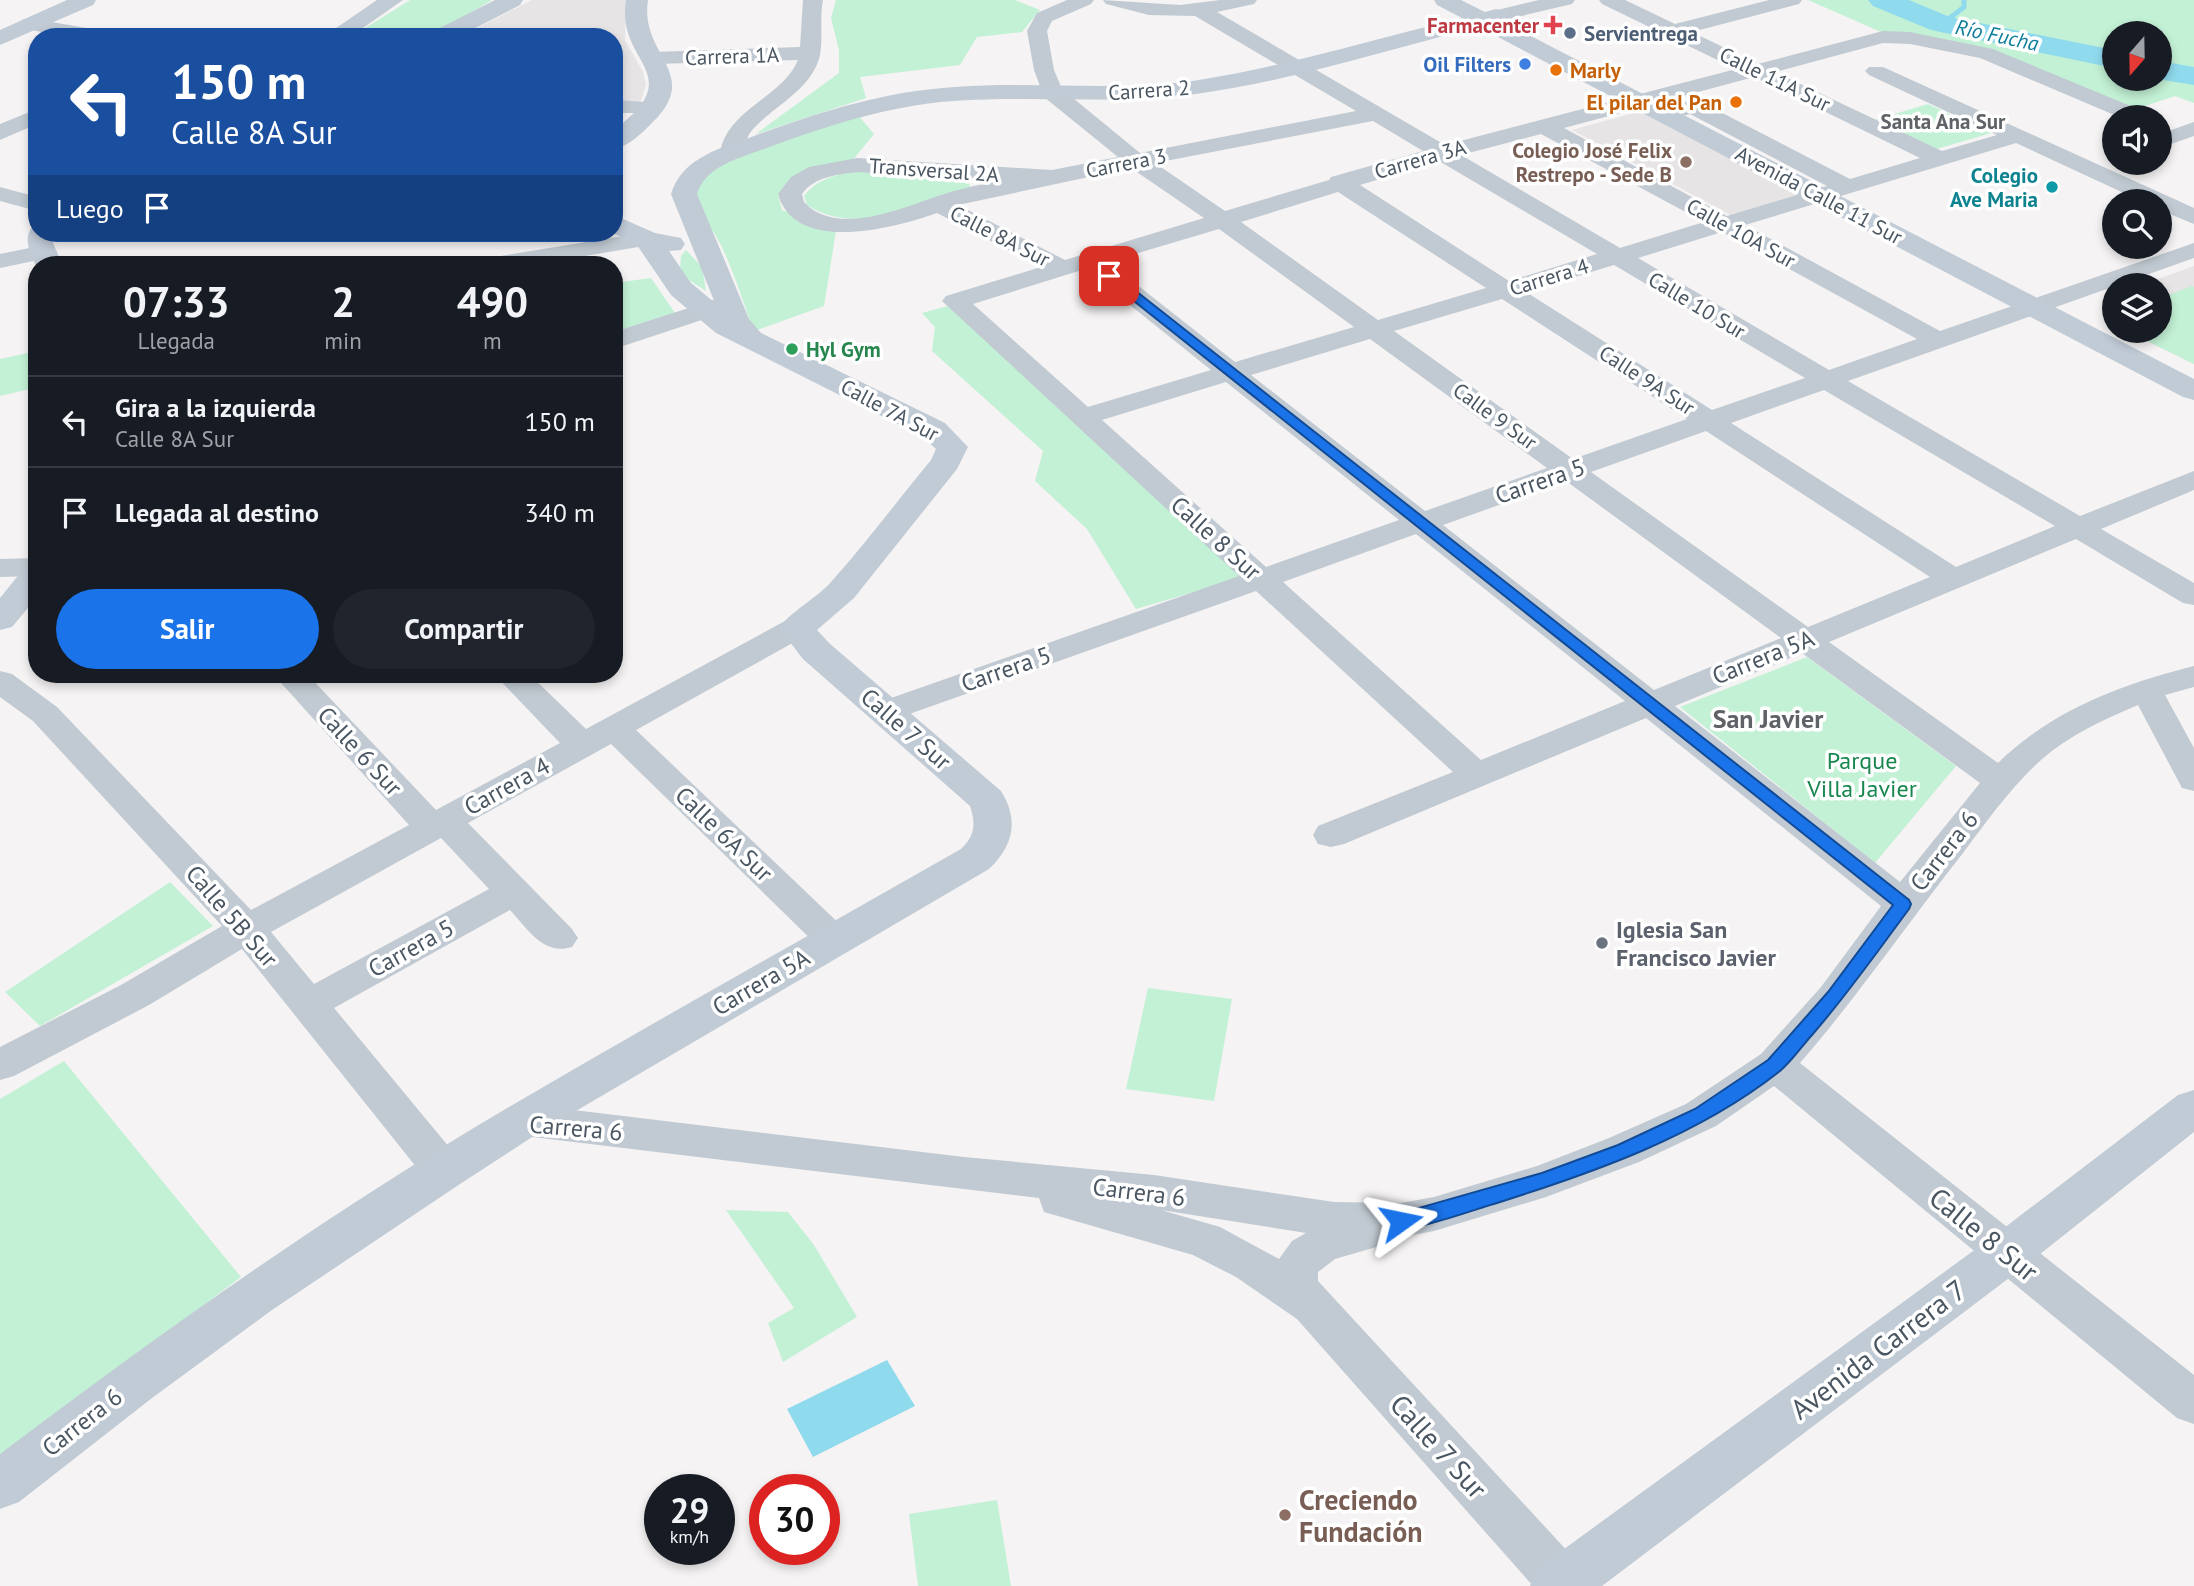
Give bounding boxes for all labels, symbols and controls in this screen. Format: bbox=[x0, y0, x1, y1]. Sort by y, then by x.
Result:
place label: Farmacenter bbox=[1427, 12, 1540, 39]
water label: Río Fucha bbox=[1953, 13, 2042, 57]
marker: Farmacenter bbox=[1545, 17, 1561, 33]
place label: Servientrega bbox=[1584, 20, 1698, 47]
north arrow bbox=[2102, 21, 2172, 91]
map controls bbox=[2102, 21, 2172, 343]
marker: Servientrega bbox=[1562, 25, 1578, 41]
street label: Carrera 1A bbox=[685, 41, 780, 71]
street label: Calle 11A Sur bbox=[1715, 41, 1835, 117]
text: 150 m bbox=[171, 49, 306, 113]
place label: Oil Filters bbox=[1423, 51, 1511, 78]
icon: left bbox=[56, 56, 147, 147]
marker: Oil Filters bbox=[1517, 56, 1533, 72]
place label: Marly bbox=[1570, 57, 1622, 84]
marker: Marly bbox=[1548, 62, 1564, 78]
street label: Carrera 2 bbox=[1107, 74, 1191, 106]
place label: El pilar del Pan bbox=[1587, 89, 1722, 116]
marker: El pilar del Pan bbox=[1728, 94, 1744, 110]
button: sound bbox=[2102, 105, 2172, 175]
district label: Santa Ana Sur bbox=[1881, 108, 2006, 135]
text: Calle 8A Sur bbox=[171, 111, 337, 153]
street label: Carrera 3A bbox=[1371, 133, 1470, 185]
place label: Colegio José Felix Restrepo - Sede B bbox=[1512, 137, 1672, 188]
street label: Avenida Calle 11 Sur bbox=[1731, 140, 1907, 250]
street label: Carrera 3 bbox=[1083, 142, 1169, 184]
street label: Transversal 2A bbox=[868, 152, 1000, 188]
marker: Colegio José Felix Restrepo - Sede B bbox=[1678, 154, 1694, 170]
place label: Colegio Ave Maria bbox=[1950, 162, 2038, 213]
marker: Colegio Ave Maria bbox=[2044, 179, 2060, 195]
icon: arrive bbox=[138, 189, 176, 227]
button: search bbox=[2102, 189, 2172, 259]
text: Luego bbox=[56, 192, 124, 225]
street label: Calle 10A Sur bbox=[1682, 192, 1800, 274]
street label: Calle 8A Sur bbox=[945, 199, 1055, 273]
pin bbox=[1079, 246, 1139, 306]
street label: Carrera 4 bbox=[1506, 252, 1592, 302]
icon: arrive bbox=[1090, 257, 1128, 295]
street label: Calle 10 Sur bbox=[1643, 265, 1751, 345]
button: layers bbox=[2102, 273, 2172, 343]
text: 07:33 bbox=[123, 274, 229, 329]
text: 2 bbox=[331, 274, 355, 329]
text: 490 bbox=[457, 274, 528, 329]
text: Llegada bbox=[137, 326, 215, 355]
text: min bbox=[324, 326, 362, 355]
text: m bbox=[483, 326, 502, 355]
place label: Hyl Gym bbox=[806, 336, 881, 363]
street label: Calle 9A Sur bbox=[1594, 339, 1700, 421]
marker: Hyl Gym bbox=[784, 341, 800, 357]
street label: Calle 7A Sur bbox=[836, 373, 944, 447]
street label: Calle 9 Sur bbox=[1448, 376, 1542, 456]
text: Gira a la izquierda bbox=[115, 391, 316, 424]
icon: left bbox=[56, 403, 94, 441]
text: 150 m bbox=[524, 405, 595, 438]
text: Calle 8A Sur bbox=[115, 424, 234, 453]
street label: Carrera 5 bbox=[1491, 451, 1589, 511]
street label: Calle 8 Sur bbox=[1164, 489, 1268, 587]
icon: arrive bbox=[56, 494, 94, 532]
text: Llegada al destino bbox=[115, 496, 319, 529]
text: 340 m bbox=[524, 496, 595, 529]
button: Salir bbox=[56, 589, 319, 669]
button: Compartir bbox=[333, 589, 595, 669]
street label: Carrera 5A bbox=[1707, 623, 1819, 691]
street label: Carrera 5 bbox=[957, 639, 1055, 699]
street label: Calle 7 Sur bbox=[854, 681, 958, 777]
street label: Calle 6 Sur bbox=[311, 700, 409, 802]
district label: San Javier bbox=[1713, 702, 1824, 735]
park label: Parque Villa Javier bbox=[1806, 745, 1917, 804]
street label: Carrera 4 bbox=[459, 750, 555, 822]
street label: Calle 6A Sur bbox=[669, 780, 779, 888]
street label: Carrera 6 bbox=[1903, 805, 1985, 897]
street label: Calle 5B Sur bbox=[179, 859, 285, 973]
street label: Carrera 5 bbox=[363, 912, 459, 984]
place label: Iglesia San Francisco Javier bbox=[1616, 914, 1777, 973]
marker: Iglesia San Francisco Javier bbox=[1594, 935, 1610, 951]
street label: Carrera 5A bbox=[707, 942, 815, 1022]
street label: Carrera 6 bbox=[528, 1108, 624, 1148]
street label: Carrera 6 bbox=[1091, 1171, 1187, 1213]
street label: Calle 8 Sur bbox=[1922, 1179, 2046, 1289]
position arrow bbox=[1364, 1184, 1438, 1258]
street label: Avenida Carrera 7 bbox=[1783, 1271, 1973, 1427]
street label: Carrera 6 bbox=[36, 1381, 128, 1463]
street label: Calle 7 Sur bbox=[1382, 1386, 1496, 1506]
speed limit sign: 30 bbox=[749, 1474, 840, 1565]
place label: Creciendo Fundación bbox=[1299, 1481, 1422, 1550]
text: 29 bbox=[670, 1487, 709, 1533]
marker: Creciendo Fundación bbox=[1277, 1507, 1293, 1523]
text: km/h bbox=[670, 1525, 709, 1548]

